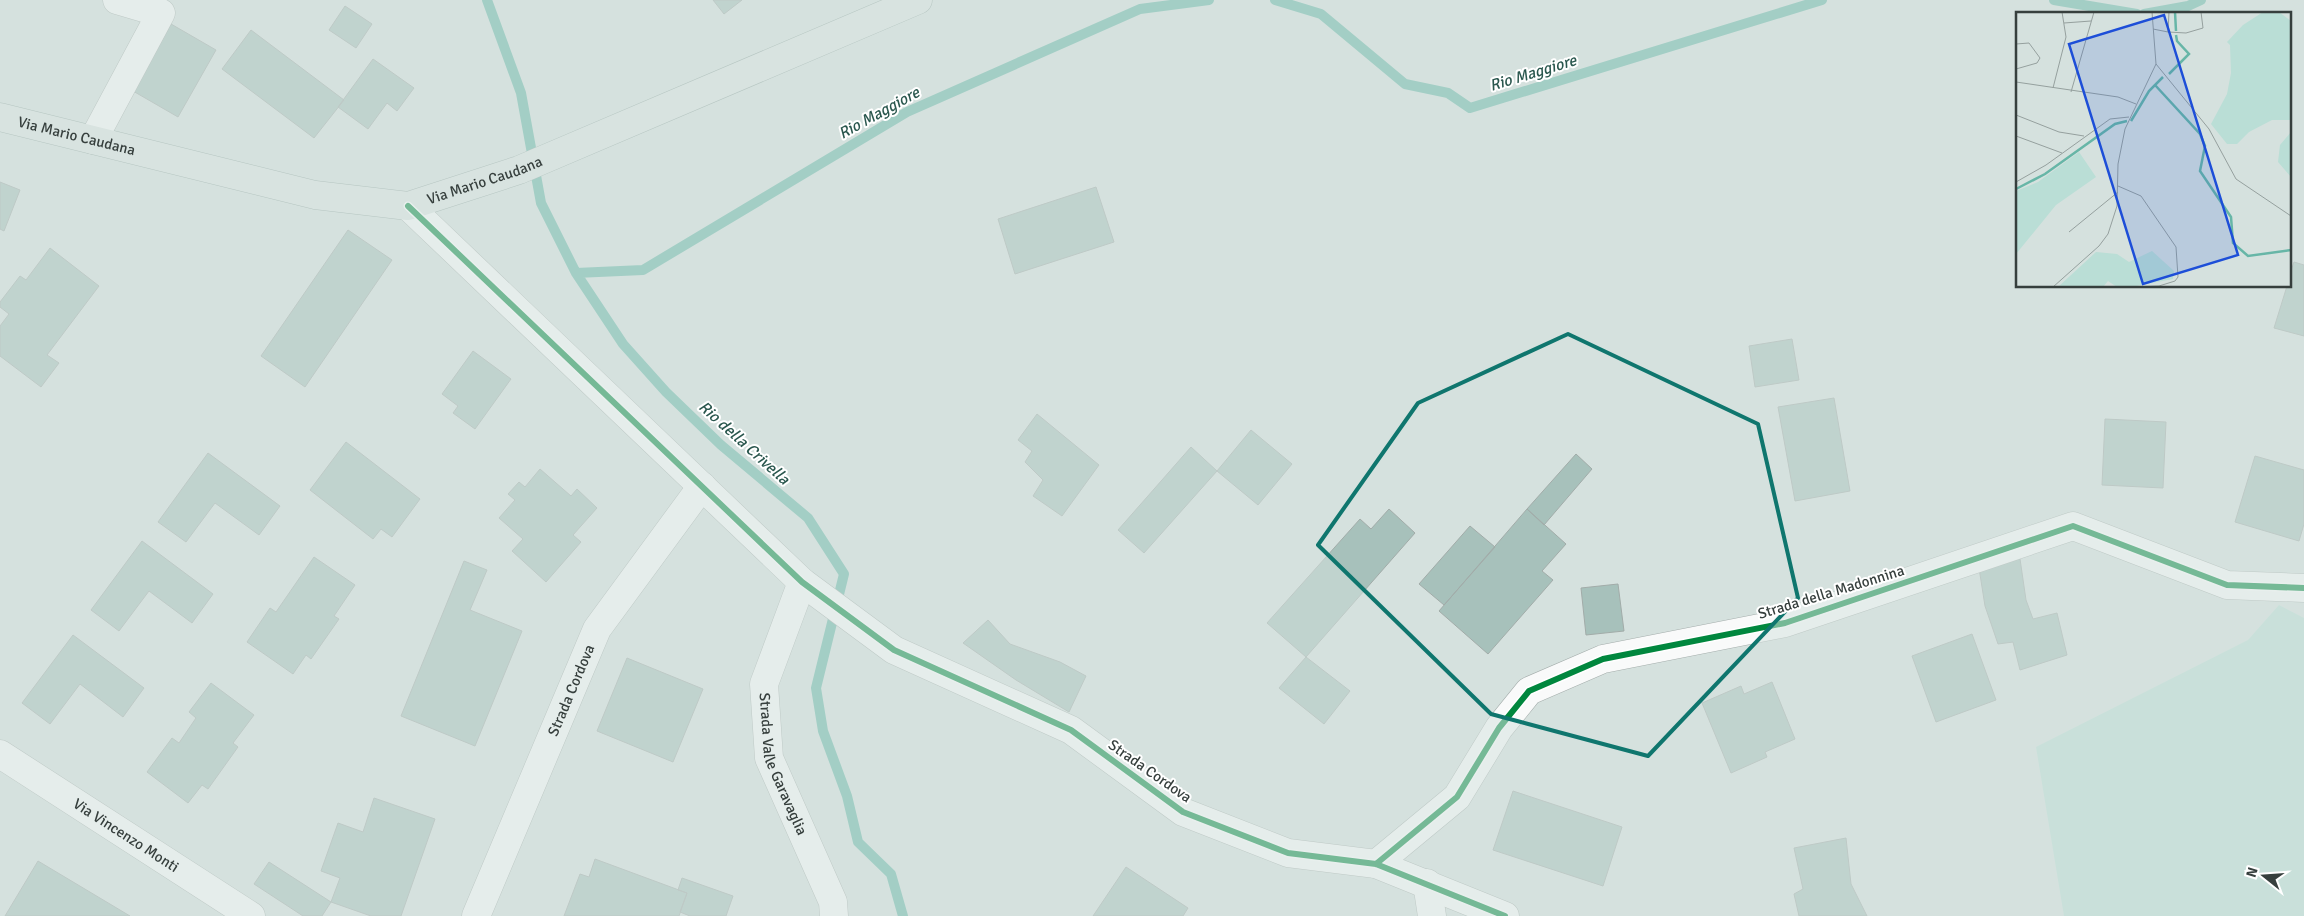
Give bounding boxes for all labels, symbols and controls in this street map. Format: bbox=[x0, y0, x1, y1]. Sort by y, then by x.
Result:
inset map bbox=[2016, 12, 2292, 288]
water label: Rio Maggiore bbox=[1487, 50, 1580, 96]
water label: Rio Maggiore bbox=[835, 82, 924, 144]
street label: Via Mario Caudana bbox=[16, 113, 137, 159]
street label: Via Mario Caudana bbox=[425, 152, 545, 208]
water label: Rio della Crivella bbox=[694, 397, 794, 490]
street label: Strada della Madonnina bbox=[1756, 561, 1906, 623]
street label: Strada Cordova bbox=[544, 642, 598, 739]
street label: Strada Valle Garavaglia bbox=[756, 692, 811, 838]
street label: Strada Cordova bbox=[1105, 736, 1195, 806]
street label: Via Vincenzo Monti bbox=[70, 795, 182, 876]
north arrow bbox=[2239, 851, 2289, 901]
text: N bbox=[2242, 865, 2262, 879]

